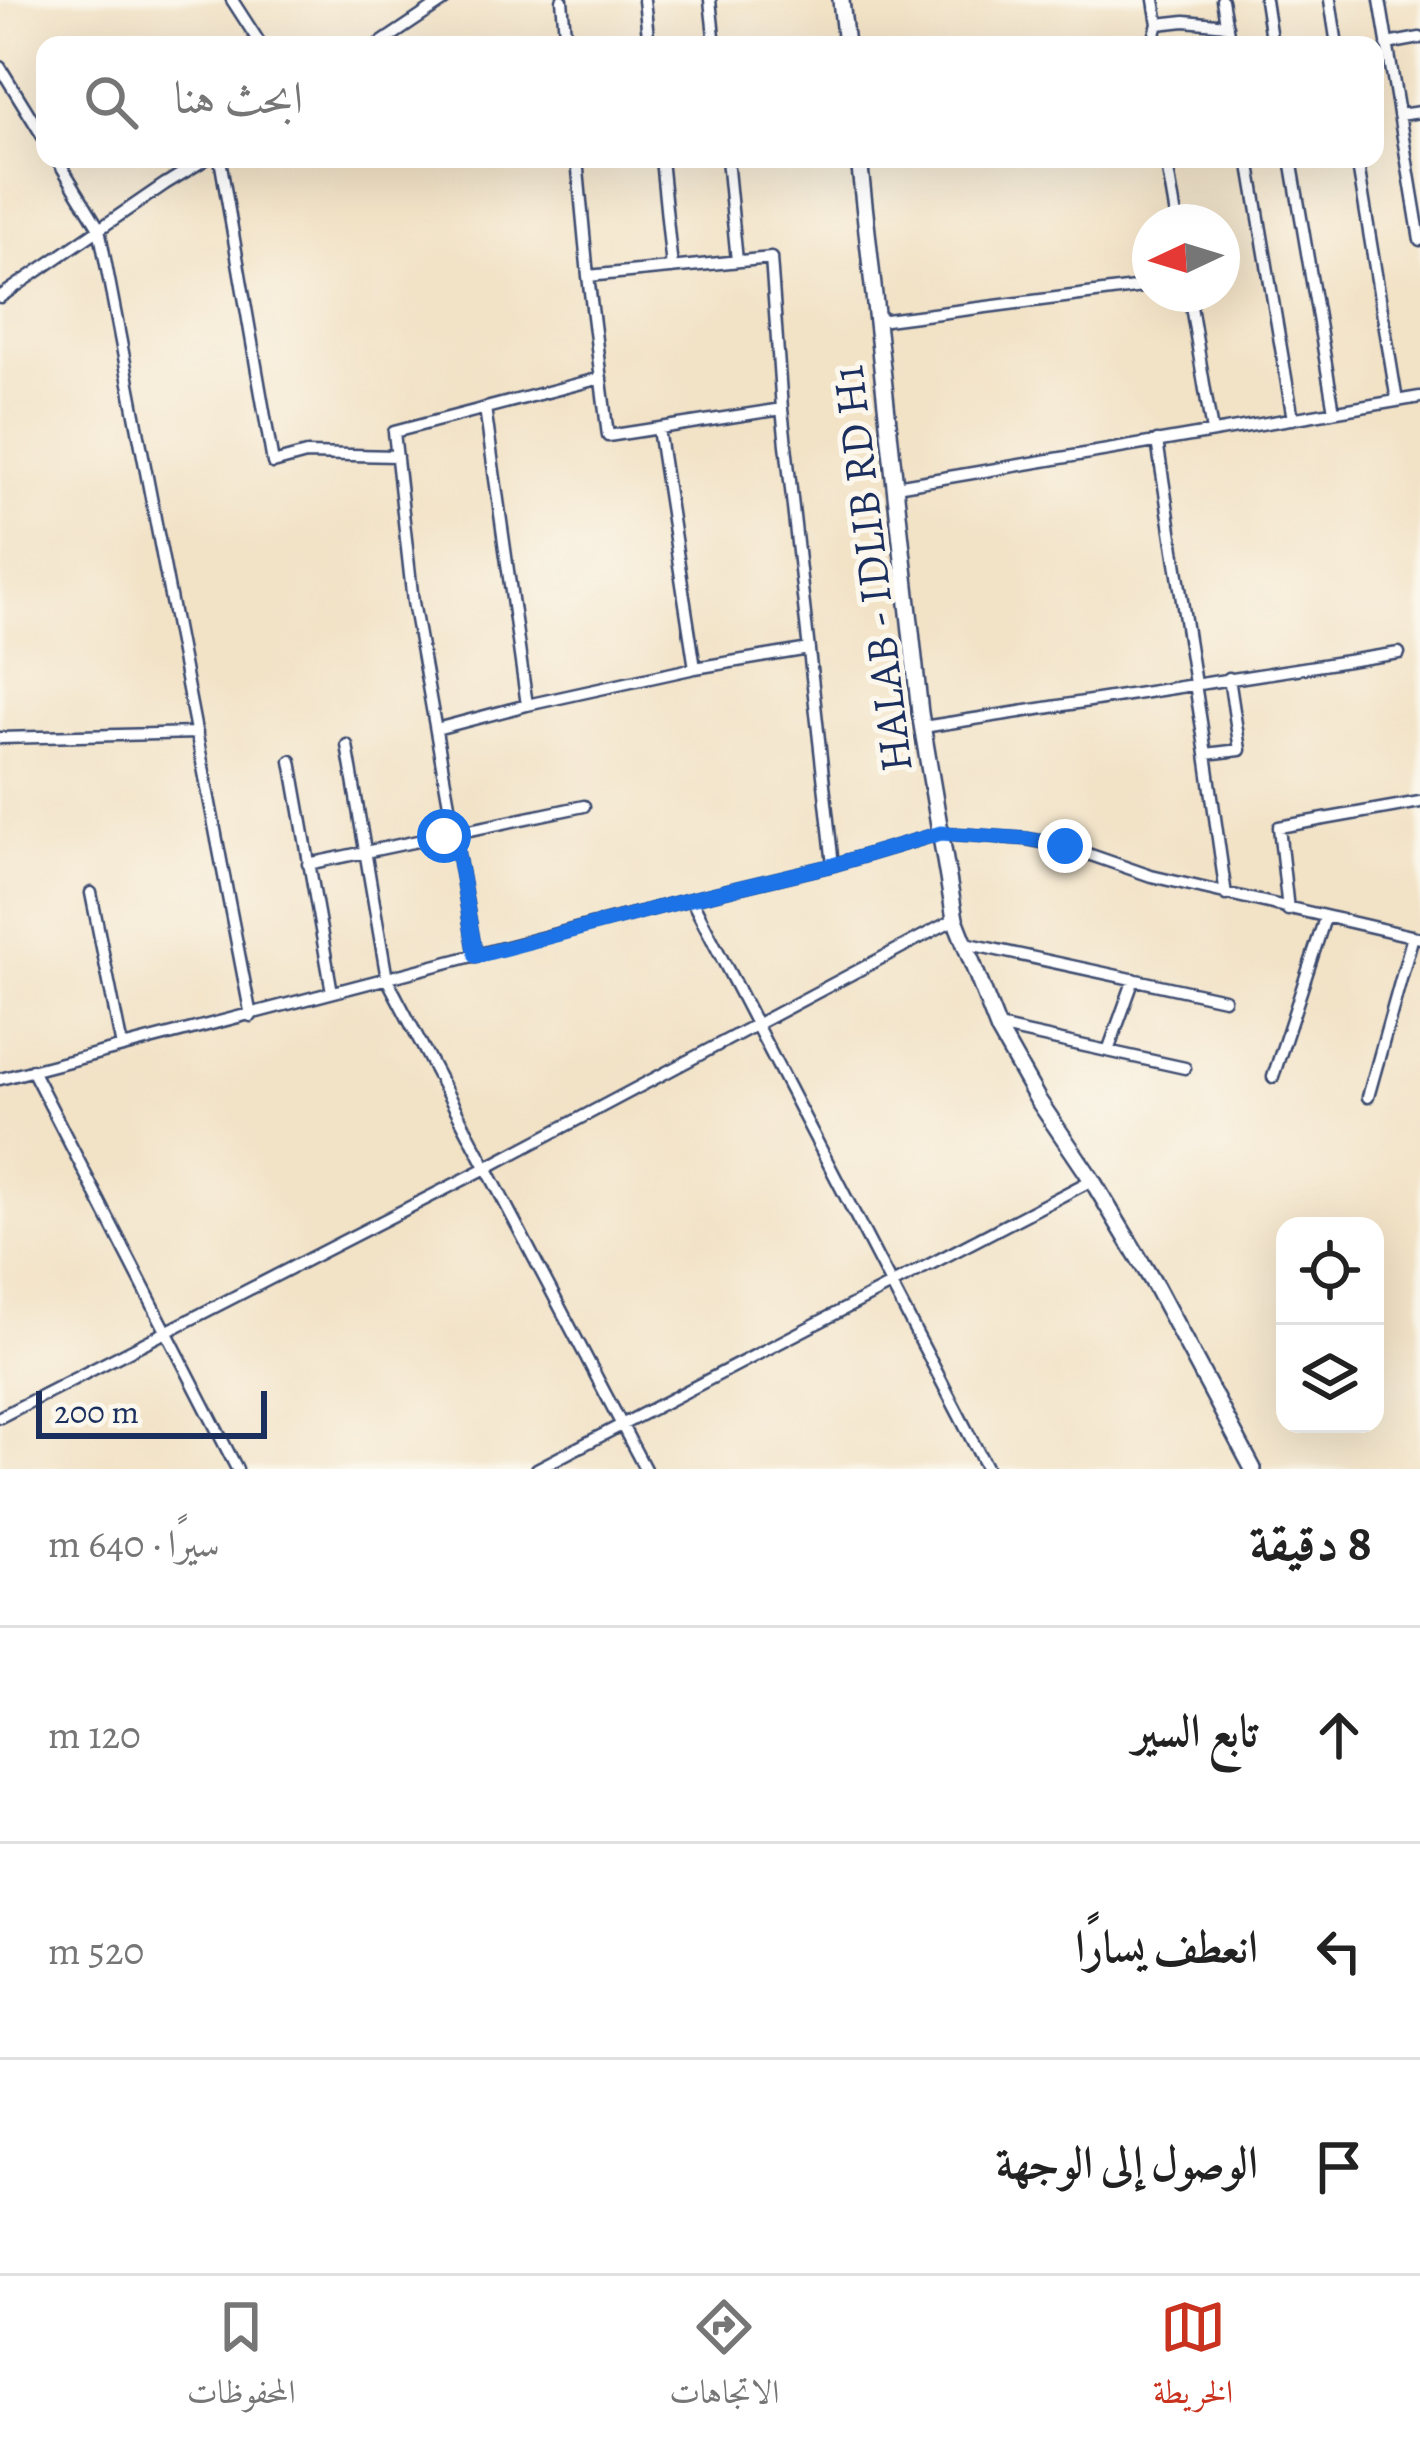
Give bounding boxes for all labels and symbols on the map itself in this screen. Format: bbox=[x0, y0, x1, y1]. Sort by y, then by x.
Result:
north arrow bbox=[1132, 204, 1240, 312]
street label: HALAB - IDLIB RD H1 bbox=[816, 362, 928, 776]
route start bbox=[417, 809, 471, 863]
route end bbox=[1038, 819, 1092, 873]
scale bar bbox=[36, 1385, 267, 1438]

